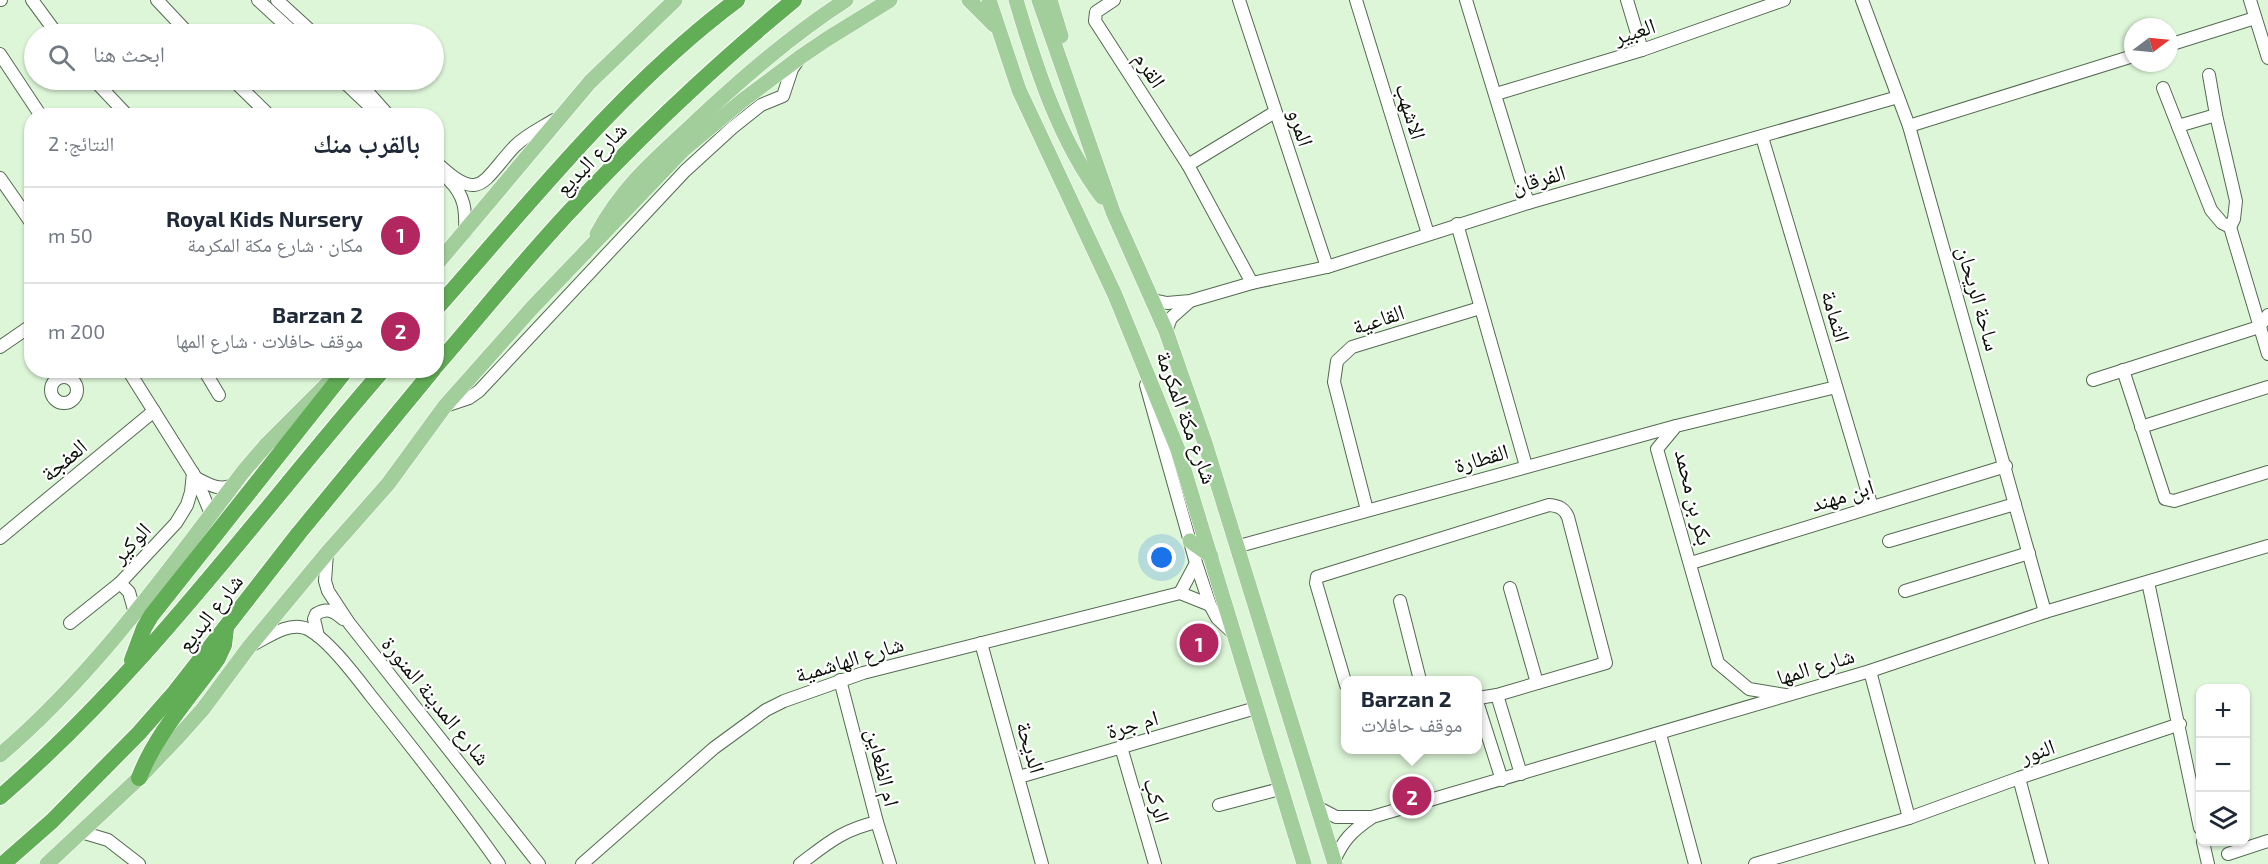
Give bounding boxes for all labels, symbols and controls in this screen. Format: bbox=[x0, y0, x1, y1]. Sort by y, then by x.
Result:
street label: العبير bbox=[1609, 11, 1658, 50]
north arrow bbox=[2124, 18, 2178, 72]
search box bbox=[24, 24, 444, 90]
text: ابحث هنا bbox=[93, 40, 165, 66]
icon: search bbox=[45, 41, 78, 74]
street label: القرم bbox=[1127, 46, 1172, 94]
street label: الاشهب bbox=[1390, 80, 1433, 143]
street label: المرو bbox=[1283, 105, 1320, 149]
street label: شارع البديع bbox=[549, 116, 633, 201]
text: بالقرب منك bbox=[313, 127, 420, 158]
text: النتائج: 2 bbox=[48, 131, 114, 155]
street label: الفرقان bbox=[1508, 158, 1569, 200]
text: Royal Kids Nursery bbox=[166, 205, 363, 231]
text: 50 m bbox=[48, 223, 93, 247]
text: 1 bbox=[396, 223, 405, 247]
text: مكان · شارع مكة المكرمة bbox=[187, 232, 363, 256]
street label: ساحة الريحان bbox=[1951, 242, 2007, 354]
street label: الثمامة bbox=[1817, 287, 1857, 345]
street label: القاعية bbox=[1349, 297, 1407, 339]
text: Barzan 2 bbox=[272, 301, 363, 327]
text: 200 m bbox=[48, 319, 105, 343]
text: 2 bbox=[395, 319, 406, 343]
text: موقف حافلات · شارع المها bbox=[175, 328, 363, 352]
street label: شارع مكة المكرمة bbox=[1150, 347, 1224, 488]
street label: العفجة bbox=[35, 432, 91, 486]
street label: القطارة bbox=[1451, 437, 1511, 477]
street label: بكر بن محمد bbox=[1669, 446, 1719, 548]
street label: ابن مهند bbox=[1807, 472, 1877, 518]
street label: الوكير bbox=[104, 516, 156, 569]
your location bbox=[1147, 543, 1176, 572]
street label: شارع البديع bbox=[171, 568, 249, 657]
pin: 1 bbox=[1180, 620, 1218, 666]
street label: شارع الهاشمية bbox=[792, 629, 907, 689]
street label: شارع المدينة المنورة bbox=[376, 630, 497, 771]
street label: شارع المها bbox=[1773, 641, 1857, 691]
popup bbox=[1341, 676, 1482, 754]
map controls bbox=[2196, 684, 2250, 846]
button: + bbox=[2196, 684, 2250, 738]
text: Barzan 2 bbox=[1361, 685, 1452, 711]
street label: ام جرة bbox=[1103, 703, 1162, 746]
text: موقف حافلات bbox=[1361, 712, 1462, 736]
street label: الديحة bbox=[1012, 718, 1052, 776]
street label: ام الظعاين bbox=[859, 725, 906, 810]
street label: النور bbox=[2015, 732, 2058, 769]
button: − bbox=[2196, 738, 2250, 792]
street label: الركب bbox=[1138, 774, 1177, 826]
pin: 2 bbox=[1392, 774, 1432, 818]
button: layers bbox=[2196, 792, 2250, 846]

